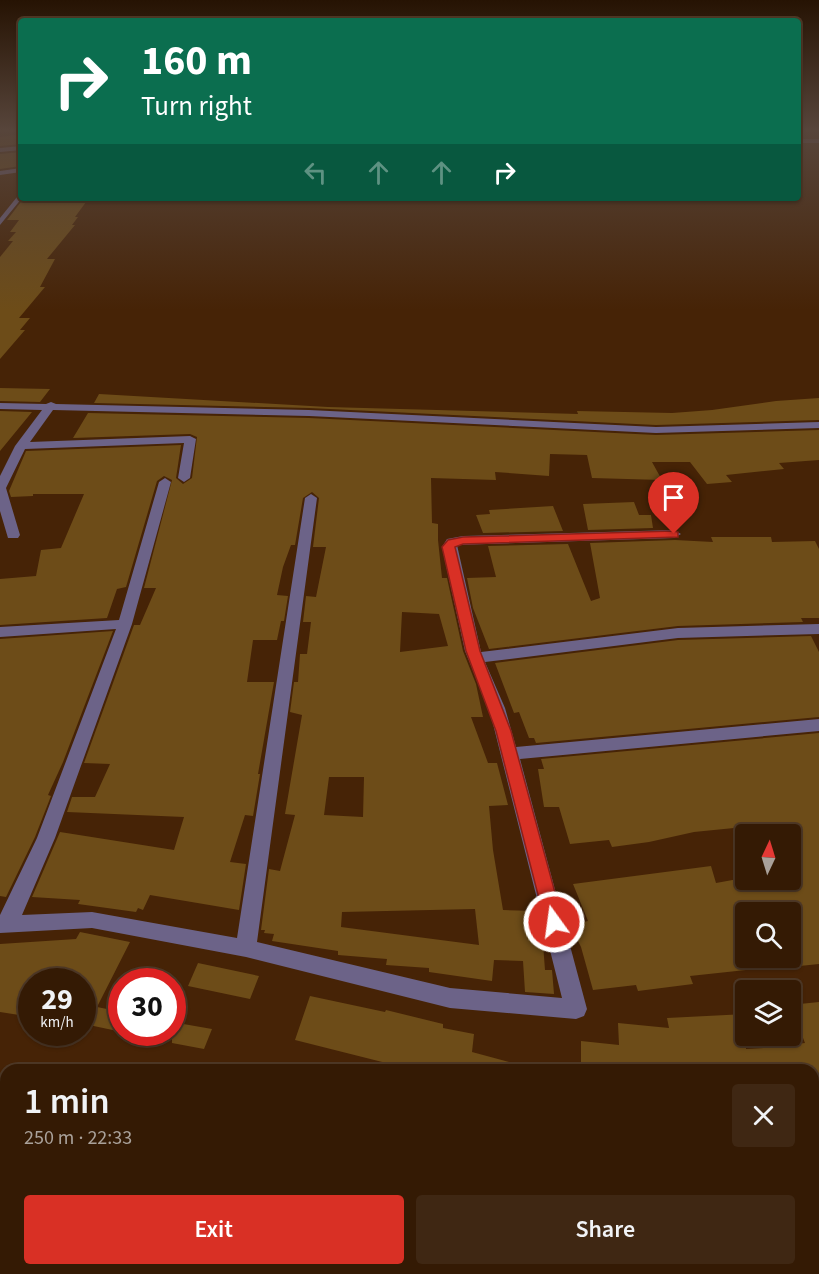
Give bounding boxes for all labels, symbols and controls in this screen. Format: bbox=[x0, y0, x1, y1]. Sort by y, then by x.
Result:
text: 160 m bbox=[141, 31, 252, 91]
icon: right bbox=[42, 42, 120, 120]
text: Turn right bbox=[141, 87, 252, 126]
icon: left bbox=[299, 156, 332, 189]
icon: ahead bbox=[362, 156, 395, 189]
icon: ahead bbox=[425, 156, 458, 189]
icon: right bbox=[488, 156, 521, 189]
pin bbox=[648, 472, 699, 534]
icon: arrive bbox=[657, 481, 690, 514]
north arrow bbox=[735, 824, 801, 890]
map controls bbox=[735, 824, 801, 1046]
position arrow bbox=[522, 890, 586, 954]
button: search bbox=[735, 902, 801, 968]
speed limit sign: 30 bbox=[108, 968, 186, 1046]
text: 29 bbox=[41, 978, 73, 1021]
button: layers bbox=[735, 980, 801, 1046]
text: km/h bbox=[40, 1012, 74, 1033]
text: 1 min bbox=[24, 1076, 110, 1127]
button: close bbox=[732, 1084, 795, 1147]
text: 250 m · 22:33 bbox=[24, 1124, 132, 1152]
button: Exit bbox=[24, 1195, 404, 1264]
button: Share bbox=[416, 1195, 795, 1264]

